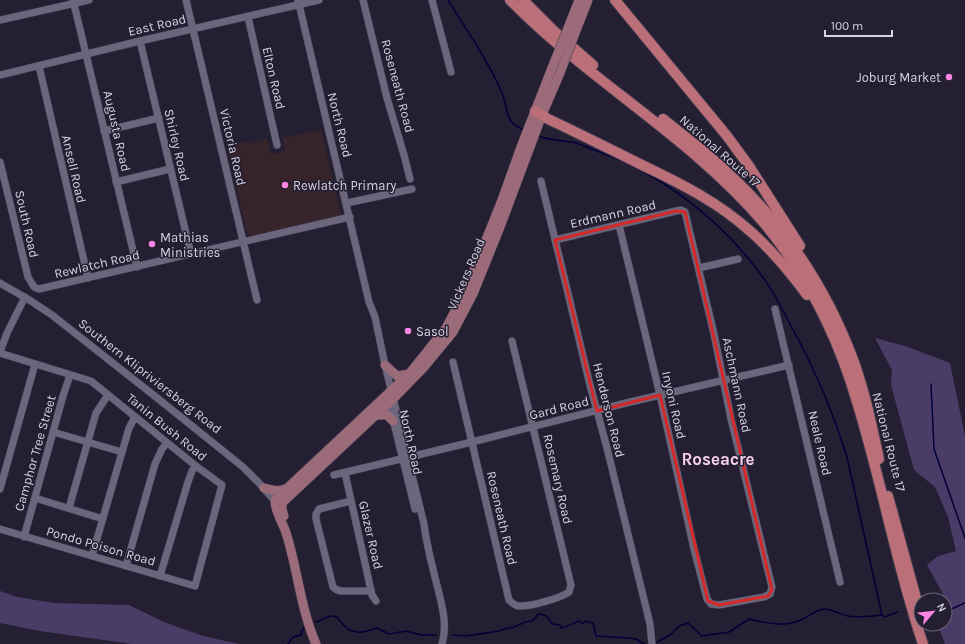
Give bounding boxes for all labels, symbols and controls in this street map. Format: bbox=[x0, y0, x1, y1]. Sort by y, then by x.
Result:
street label: East Road bbox=[126, 11, 188, 39]
scale bar bbox=[825, 12, 892, 38]
text: 100 m bbox=[831, 19, 863, 33]
street label: Roseneath Road bbox=[378, 38, 418, 134]
street label: Elton Road bbox=[260, 45, 288, 111]
place label: Joburg Market bbox=[856, 70, 941, 85]
marker: Joburg Market bbox=[944, 72, 954, 82]
street label: Augusta Road bbox=[100, 89, 134, 173]
street label: North Road bbox=[325, 91, 355, 159]
street label: Shirley Road bbox=[161, 107, 193, 183]
street label: Victoria Road bbox=[217, 107, 249, 187]
street label: National Route 17 bbox=[677, 112, 763, 190]
street label: Ansell Road bbox=[59, 134, 89, 204]
place label: Rewlatch Primary bbox=[293, 178, 396, 193]
marker: Rewlatch Primary bbox=[280, 180, 290, 190]
street label: South Road bbox=[12, 189, 42, 259]
street label: Erdmann Road bbox=[569, 197, 657, 231]
place label: Mathias Ministries bbox=[160, 230, 221, 260]
street label: Vickers Road bbox=[444, 236, 488, 312]
marker: Mathias Ministries bbox=[147, 239, 157, 249]
street label: Rewlatch Road bbox=[53, 247, 141, 281]
street label: Southern Klipriviersberg Road bbox=[76, 316, 224, 436]
place label: Sasol bbox=[416, 324, 449, 339]
marker: Sasol bbox=[403, 326, 413, 336]
street label: Aschmann Road bbox=[720, 336, 754, 434]
street label: Henderson Road bbox=[590, 361, 628, 459]
street label: Inyoni Road bbox=[659, 370, 689, 440]
street label: Tanin Bush Road bbox=[124, 390, 210, 464]
street label: National Route 17 bbox=[869, 391, 909, 493]
street label: Camphor Tree Street bbox=[11, 393, 59, 513]
street label: Gard Road bbox=[528, 393, 590, 423]
street label: North Road bbox=[396, 408, 426, 476]
street label: Neale Road bbox=[805, 409, 835, 477]
street label: Rosemary Road bbox=[540, 433, 576, 525]
district label: Roseacre bbox=[681, 449, 755, 469]
street label: Roseneath Road bbox=[484, 470, 520, 566]
street label: Glazer Road bbox=[356, 499, 386, 571]
street label: Pondo Poison Road bbox=[45, 523, 157, 569]
north arrow bbox=[913, 592, 953, 632]
text: N bbox=[934, 601, 949, 614]

